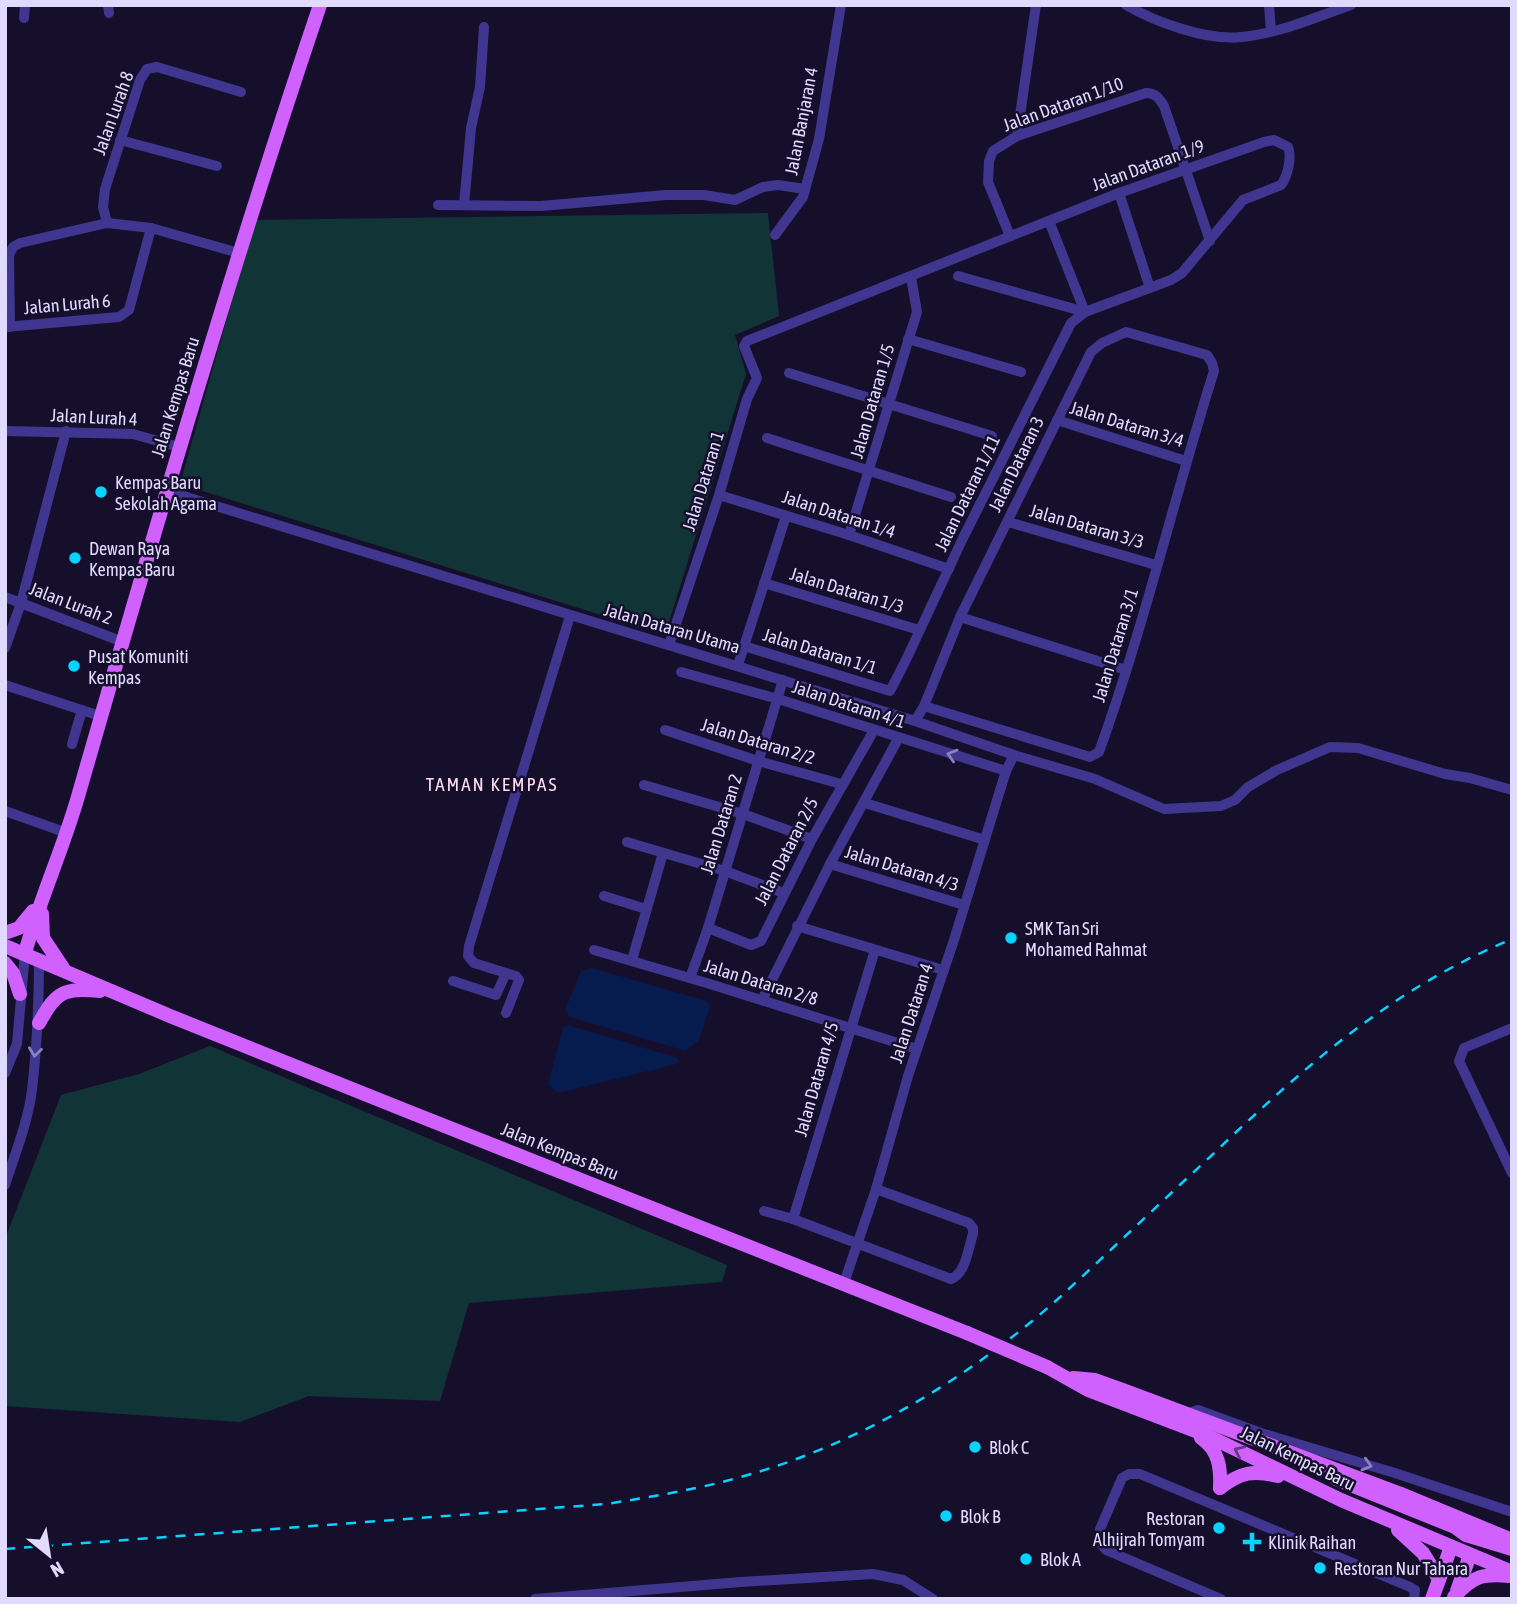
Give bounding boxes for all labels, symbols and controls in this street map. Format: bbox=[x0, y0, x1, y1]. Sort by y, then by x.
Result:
street label: Jalan Banjaran 4 bbox=[780, 65, 822, 177]
street label: Jalan Lurah 8 bbox=[88, 68, 138, 158]
street label: Jalan Dataran 1/10 bbox=[1000, 73, 1126, 135]
street label: Jalan Dataran 1/9 bbox=[1089, 135, 1207, 195]
street label: Jalan Lurah 6 bbox=[23, 290, 111, 318]
street label: Jalan Kempas Baru bbox=[147, 334, 203, 460]
street label: Jalan Dataran 1/5 bbox=[846, 341, 898, 461]
street label: Jalan Dataran 3/4 bbox=[1068, 397, 1186, 451]
street label: Jalan Lurah 4 bbox=[50, 404, 138, 430]
street label: Jalan Dataran 3 bbox=[984, 413, 1048, 515]
street label: Jalan Dataran 1 bbox=[678, 428, 728, 534]
street label: Jalan Dataran 1/11 bbox=[930, 432, 1004, 554]
place label: Kempas Baru Sekolah Agama bbox=[115, 472, 217, 514]
marker: Kempas Baru Sekolah Agama bbox=[93, 484, 109, 500]
street label: Jalan Dataran 1/4 bbox=[780, 486, 898, 542]
street label: Jalan Dataran 3/3 bbox=[1027, 500, 1147, 552]
place label: Dewan Raya Kempas Baru bbox=[89, 538, 175, 580]
marker: Dewan Raya Kempas Baru bbox=[67, 550, 83, 566]
street label: Jalan Dataran 1/3 bbox=[788, 563, 906, 617]
street label: Jalan Lurah 2 bbox=[27, 578, 115, 628]
street label: Jalan Dataran 3/1 bbox=[1088, 586, 1142, 704]
street label: Jalan Dataran Utama bbox=[602, 599, 742, 657]
street label: Jalan Dataran 1/1 bbox=[761, 624, 879, 678]
place label: Pusat Komuniti Kempas bbox=[88, 646, 189, 688]
marker: Pusat Komuniti Kempas bbox=[66, 658, 82, 674]
street label: Jalan Dataran 4/1 bbox=[790, 676, 908, 732]
street label: Jalan Dataran 2/2 bbox=[699, 714, 817, 768]
one-way arrow bbox=[946, 749, 958, 764]
street label: Jalan Dataran 2 bbox=[696, 771, 746, 877]
district label: TAMAN KEMPAS bbox=[426, 773, 558, 795]
street label: Jalan Dataran 2/5 bbox=[750, 794, 822, 908]
street label: Jalan Dataran 4/3 bbox=[843, 841, 961, 895]
place label: SMK Tan Sri Mohamed Rahmat bbox=[1025, 918, 1147, 960]
marker: SMK Tan Sri Mohamed Rahmat bbox=[1003, 930, 1019, 946]
street label: Jalan Dataran 2/8 bbox=[702, 955, 820, 1009]
street label: Jalan Dataran 4 bbox=[885, 961, 937, 1065]
street label: Jalan Dataran 4/5 bbox=[790, 1019, 842, 1139]
one-way arrow bbox=[27, 1046, 42, 1057]
street label: Jalan Kempas Baru bbox=[498, 1118, 622, 1184]
street label: Jalan Kempas Baru bbox=[1237, 1421, 1359, 1495]
place label: Blok C bbox=[989, 1437, 1029, 1458]
marker: Blok C bbox=[967, 1439, 983, 1455]
one-way arrow bbox=[1233, 1445, 1246, 1459]
one-way arrow bbox=[1361, 1457, 1373, 1471]
place label: Blok B bbox=[960, 1506, 1001, 1527]
marker: Blok B bbox=[938, 1508, 954, 1524]
place label: Restoran Alhijrah Tomyam bbox=[1093, 1508, 1205, 1550]
north arrow bbox=[14, 1520, 84, 1590]
marker: Restoran Alhijrah Tomyam bbox=[1211, 1520, 1227, 1536]
marker: Klinik Raihan bbox=[1242, 1532, 1262, 1552]
place label: Klinik Raihan bbox=[1268, 1532, 1356, 1553]
place label: Blok A bbox=[1040, 1549, 1081, 1570]
marker: Blok A bbox=[1018, 1551, 1034, 1567]
text: N bbox=[47, 1557, 68, 1582]
place label: Restoran Nur Tahara bbox=[1334, 1558, 1468, 1579]
marker: Restoran Nur Tahara bbox=[1312, 1560, 1328, 1576]

